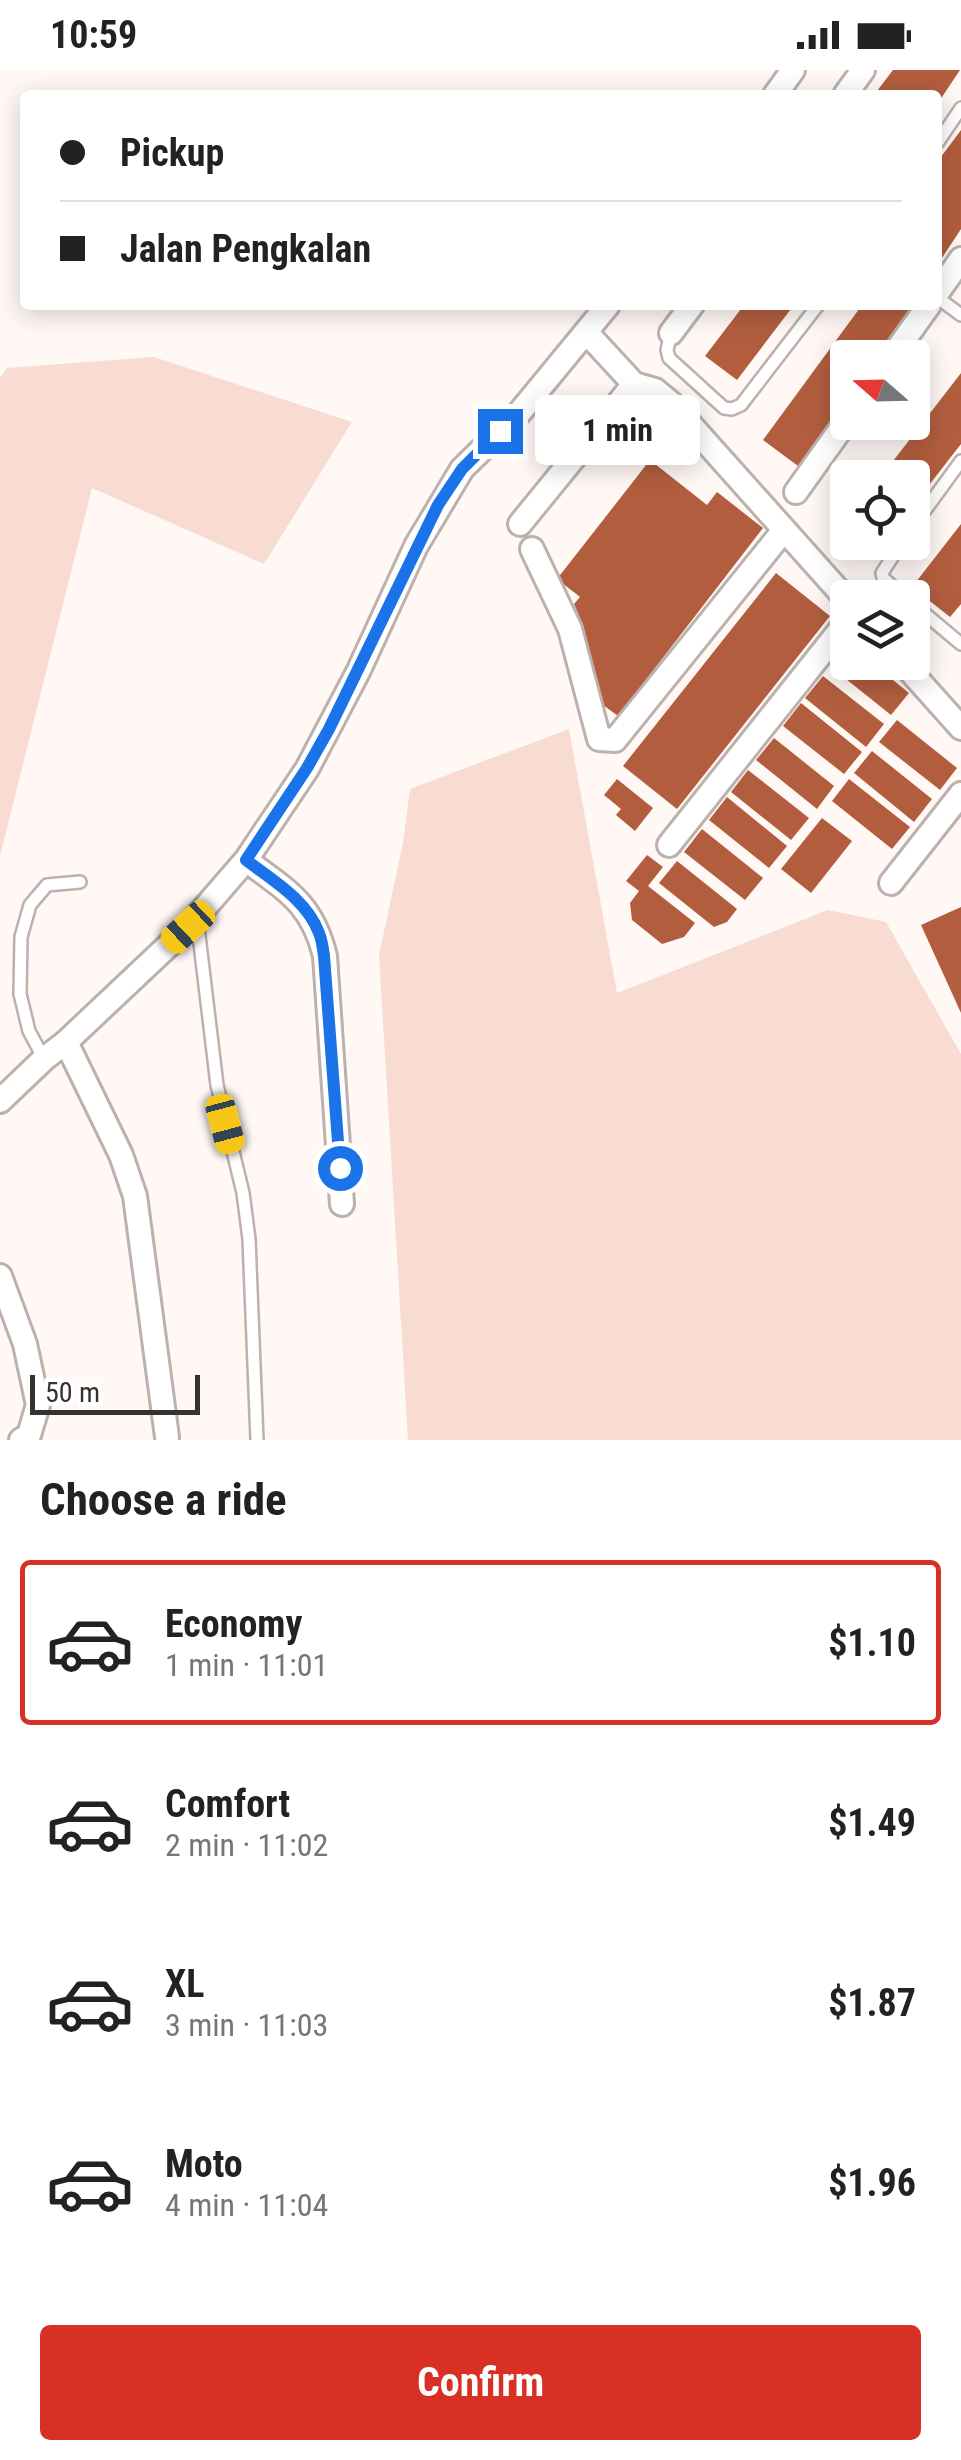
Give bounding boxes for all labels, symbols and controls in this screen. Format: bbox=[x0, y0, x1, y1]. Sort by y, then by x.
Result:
text: 10:59 bbox=[50, 13, 137, 57]
text: Pickup bbox=[120, 131, 224, 175]
text: Jalan Pengkalan bbox=[120, 227, 371, 271]
north arrow bbox=[830, 340, 930, 440]
map controls bbox=[830, 340, 930, 680]
callout: 1 min bbox=[535, 396, 700, 466]
route end bbox=[478, 409, 523, 454]
text: 1 min bbox=[582, 411, 653, 449]
button: locate bbox=[830, 460, 930, 560]
button: layers bbox=[830, 580, 930, 680]
car bbox=[156, 896, 220, 958]
car bbox=[203, 1091, 247, 1157]
route start bbox=[318, 1146, 363, 1191]
scale bar bbox=[30, 1370, 200, 1414]
text: 50 m bbox=[45, 1376, 100, 1409]
text: Choose a ride bbox=[40, 1473, 287, 1526]
icon: car bbox=[45, 1598, 135, 1688]
text: Economy bbox=[165, 1602, 302, 1646]
text: $1.10 bbox=[828, 1621, 916, 1665]
text: 1 min · 11:01 bbox=[165, 1646, 328, 1684]
icon: car bbox=[45, 1778, 135, 1868]
text: Comfort bbox=[165, 1782, 290, 1826]
text: $1.49 bbox=[828, 1801, 916, 1845]
text: 2 min · 11:02 bbox=[165, 1826, 328, 1864]
icon: car bbox=[45, 1958, 135, 2048]
text: XL bbox=[165, 1962, 204, 2006]
text: $1.87 bbox=[828, 1981, 916, 2025]
text: 3 min · 11:03 bbox=[165, 2006, 328, 2044]
icon: car bbox=[45, 2138, 135, 2228]
text: Moto bbox=[165, 2142, 243, 2186]
text: $1.96 bbox=[828, 2161, 916, 2205]
text: 4 min · 11:04 bbox=[165, 2186, 328, 2224]
button: Confirm bbox=[40, 2325, 921, 2440]

